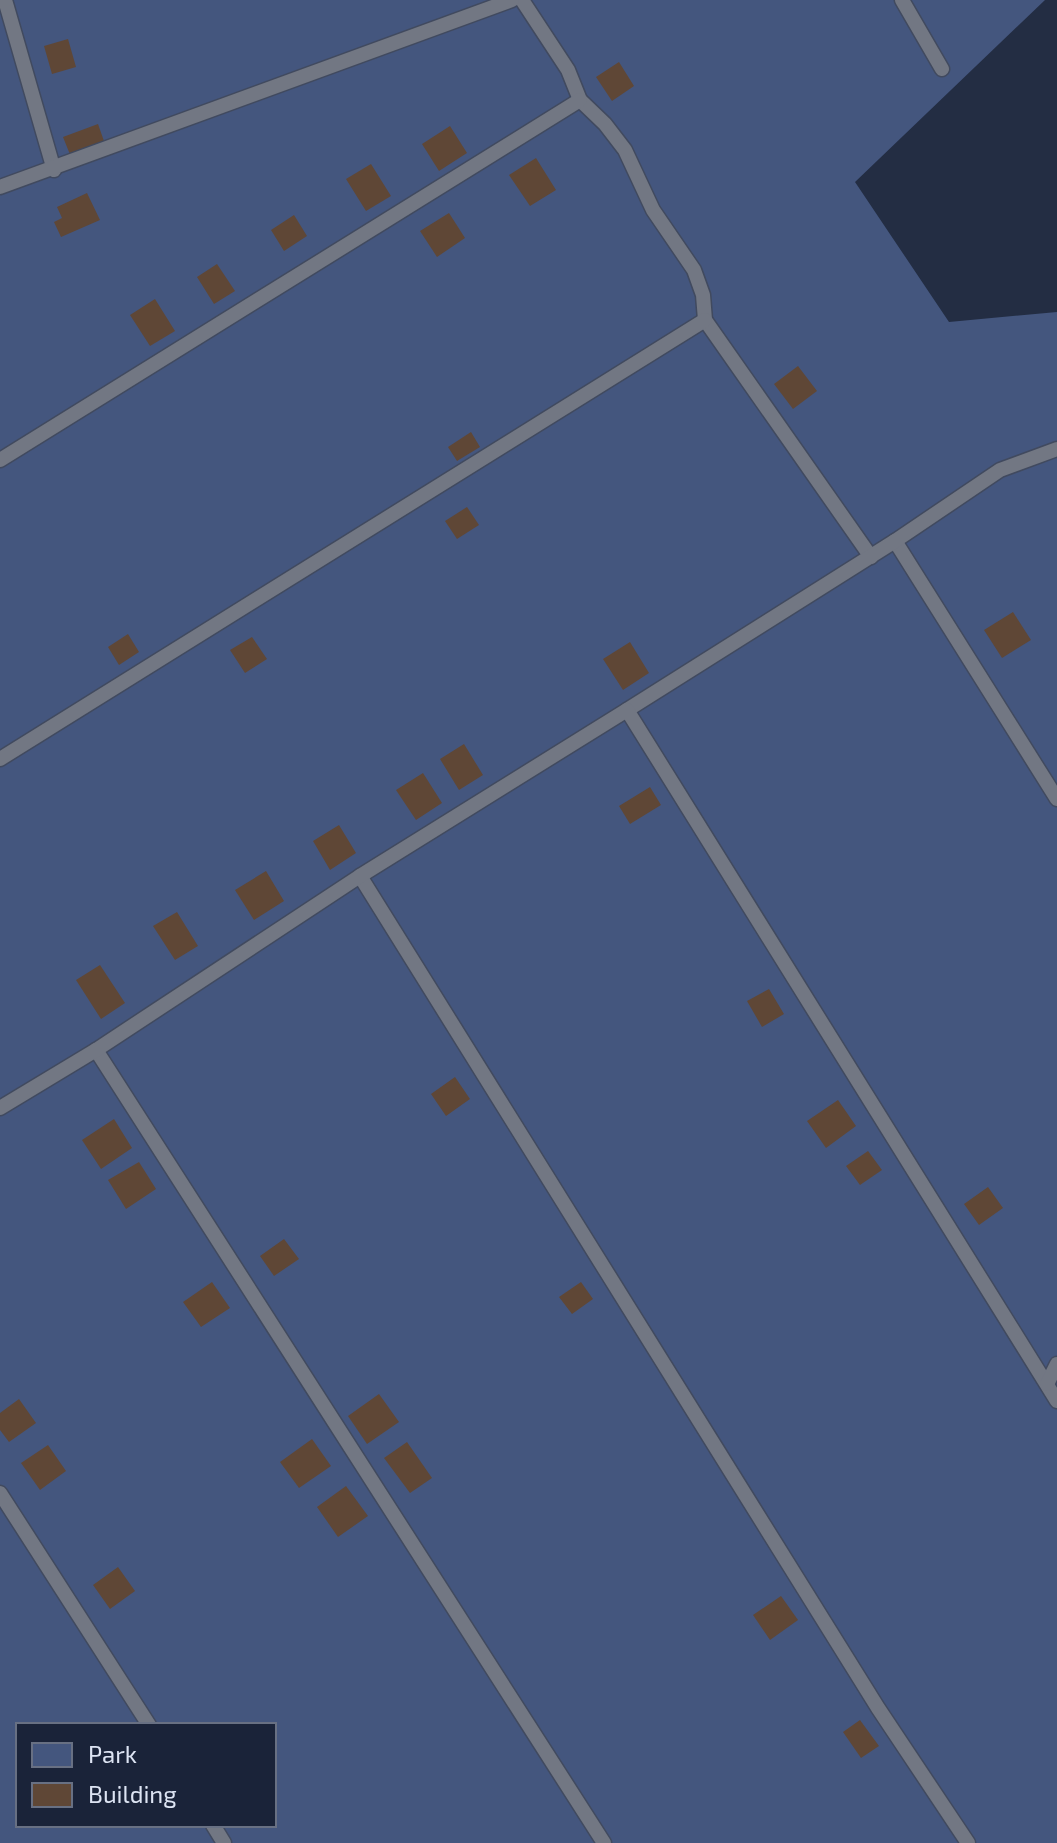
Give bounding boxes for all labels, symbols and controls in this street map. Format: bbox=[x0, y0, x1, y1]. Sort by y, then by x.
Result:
legend bbox=[16, 1723, 276, 1827]
text: Park bbox=[88, 1739, 137, 1768]
text: Building bbox=[88, 1779, 177, 1808]

